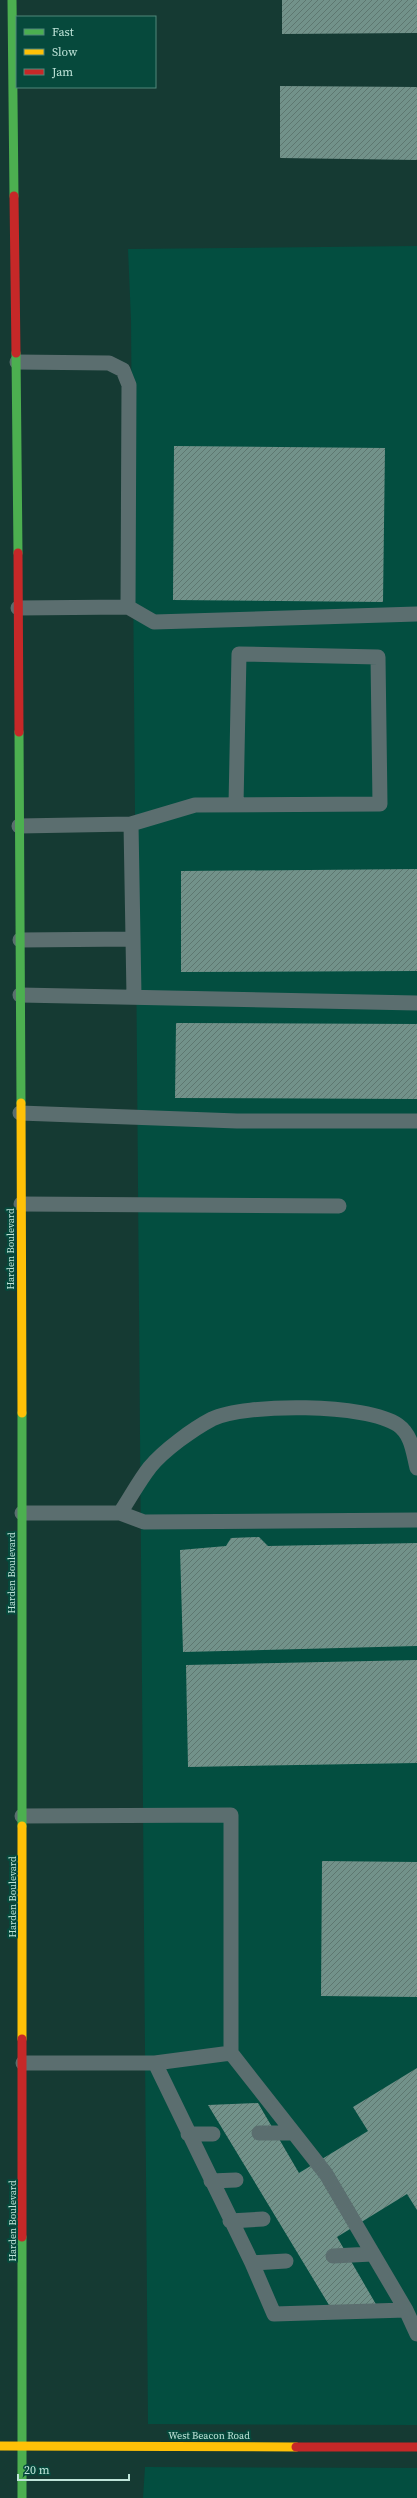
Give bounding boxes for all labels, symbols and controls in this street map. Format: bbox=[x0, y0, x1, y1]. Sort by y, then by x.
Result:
legend bbox=[16, 16, 156, 88]
text: Fast bbox=[52, 24, 74, 40]
text: Slow bbox=[52, 44, 78, 60]
text: Jam bbox=[51, 64, 73, 80]
street label: Harden Boulevard bbox=[4, 1208, 17, 1290]
street label: Harden Boulevard bbox=[5, 1532, 18, 1614]
street label: Harden Boulevard bbox=[6, 1856, 19, 1938]
street label: Harden Boulevard bbox=[6, 2180, 19, 2262]
street label: West Beacon Road bbox=[168, 2429, 250, 2442]
scale bar bbox=[18, 2456, 129, 2482]
text: 20 m bbox=[24, 2462, 50, 2478]

